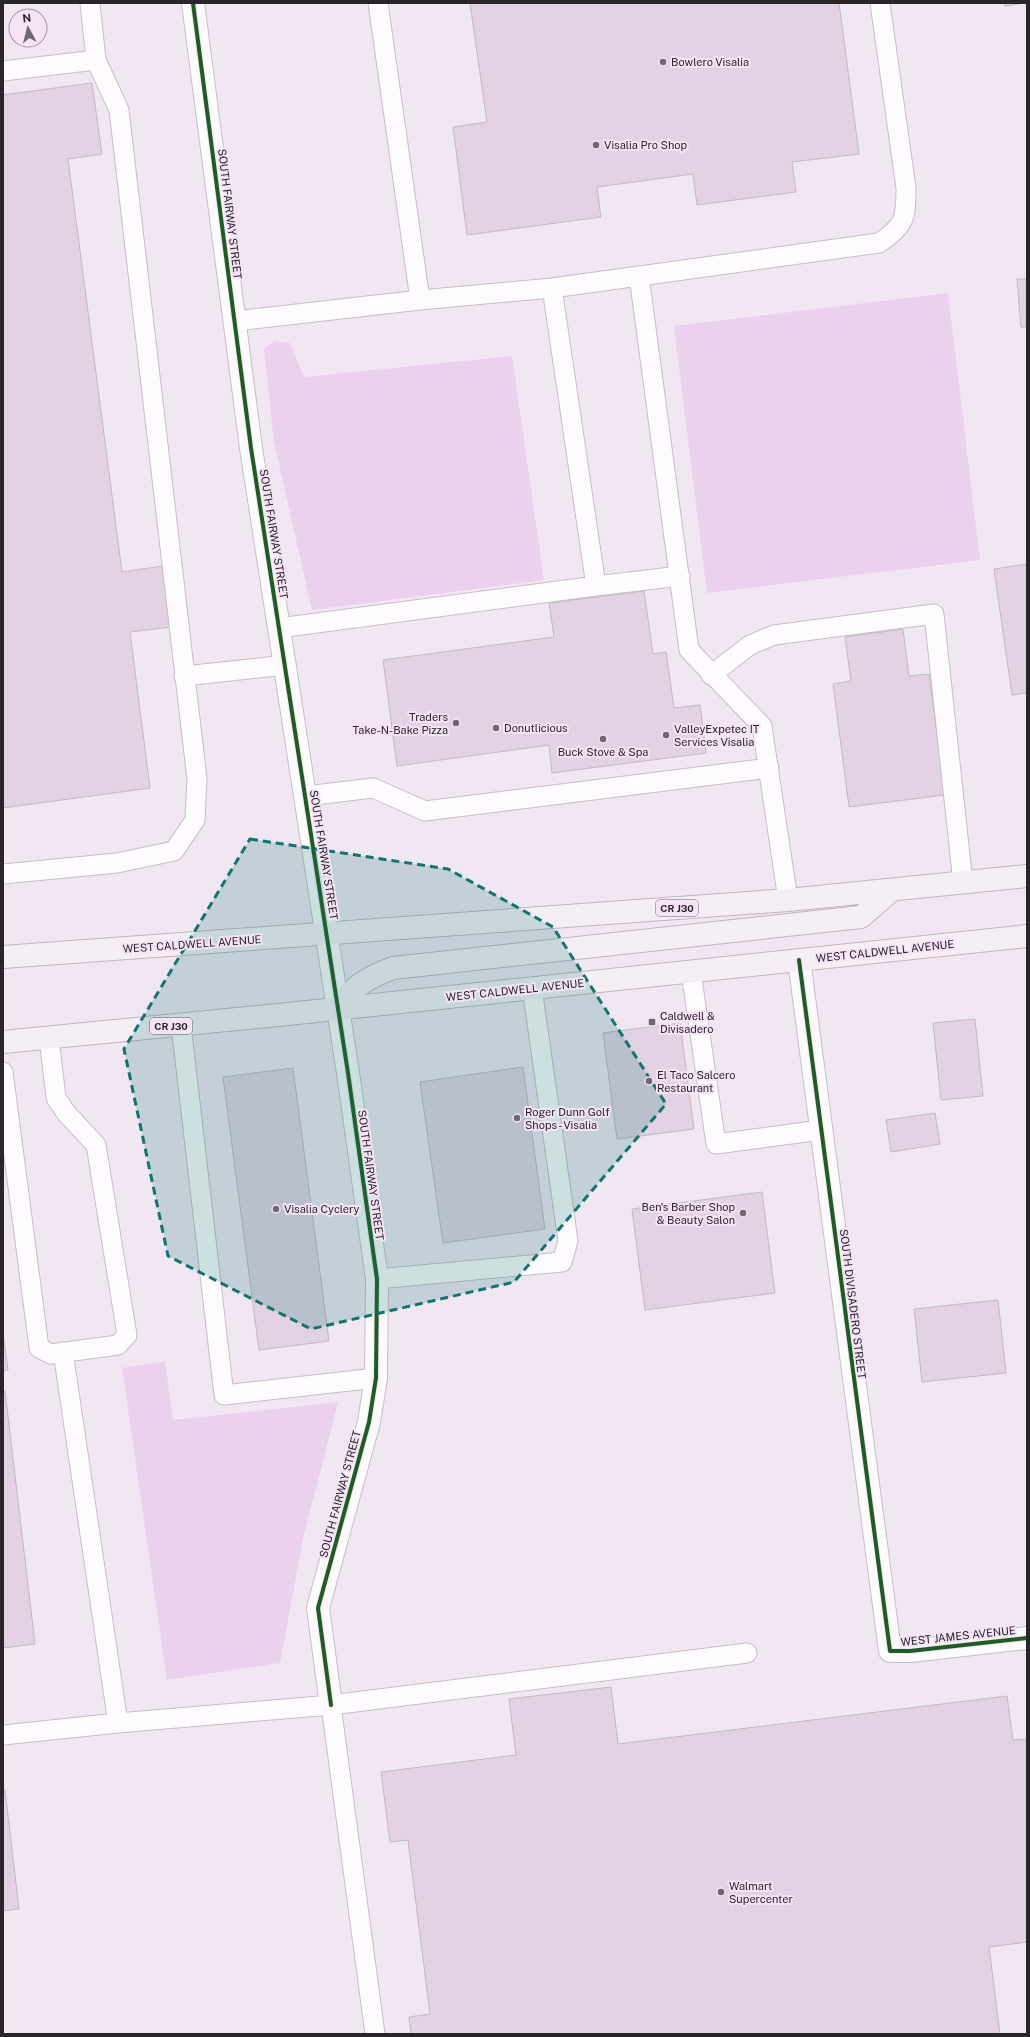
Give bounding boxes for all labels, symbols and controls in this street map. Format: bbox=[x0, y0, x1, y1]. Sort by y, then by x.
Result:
north arrow bbox=[8, 8, 48, 48]
text: N bbox=[22, 12, 32, 25]
place label: Bowlero Visalia bbox=[671, 56, 749, 68]
marker: Bowlero Visalia bbox=[658, 57, 668, 67]
place label: Visalia Pro Shop bbox=[604, 139, 688, 151]
marker: Visalia Pro Shop bbox=[591, 140, 601, 150]
street label: SOUTH FAIRWAY STREET bbox=[216, 148, 244, 280]
street label: SOUTH FAIRWAY STREET bbox=[258, 468, 290, 600]
place label: Traders Take-N-Bake Pizza bbox=[352, 711, 448, 736]
marker: Traders Take-N-Bake Pizza bbox=[451, 718, 461, 728]
place label: Donutlicious bbox=[504, 722, 568, 734]
marker: Donutlicious bbox=[491, 723, 501, 733]
place label: ValleyExpetec IT Services Visalia bbox=[674, 723, 760, 748]
marker: ValleyExpetec IT Services Visalia bbox=[661, 730, 671, 740]
marker: Buck Stove & Spa bbox=[598, 734, 608, 744]
place label: Buck Stove & Spa bbox=[558, 746, 648, 758]
street label: SOUTH FAIRWAY STREET bbox=[308, 789, 340, 921]
road number: CR J30 bbox=[656, 900, 698, 916]
street label: WEST CALDWELL AVENUE bbox=[122, 933, 262, 955]
street label: WEST CALDWELL AVENUE bbox=[815, 938, 955, 964]
street label: WEST CALDWELL AVENUE bbox=[445, 977, 585, 1003]
place label: Caldwell & Divisadero bbox=[660, 1010, 715, 1035]
marker: Caldwell & Divisadero bbox=[647, 1017, 657, 1027]
road number: CR J30 bbox=[150, 1018, 192, 1034]
place label: El Taco Salcero Restaurant bbox=[657, 1069, 736, 1094]
marker: El Taco Salcero Restaurant bbox=[644, 1076, 654, 1086]
place label: Roger Dunn Golf Shops - Visalia bbox=[525, 1106, 610, 1131]
street label: SOUTH FAIRWAY STREET bbox=[356, 1109, 386, 1241]
marker: Roger Dunn Golf Shops - Visalia bbox=[512, 1113, 522, 1123]
place label: Ben's Barber Shop & Beauty Salon bbox=[641, 1201, 735, 1226]
place label: Visalia Cyclery bbox=[284, 1203, 360, 1215]
marker: Visalia Cyclery bbox=[271, 1204, 281, 1214]
marker: Ben's Barber Shop & Beauty Salon bbox=[738, 1208, 748, 1218]
street label: SOUTH DIVISADERO STREET bbox=[838, 1228, 868, 1380]
street label: SOUTH FAIRWAY STREET bbox=[317, 1429, 363, 1559]
street label: WEST JAMES AVENUE bbox=[900, 1624, 1016, 1648]
place label: Walmart Supercenter bbox=[729, 1880, 793, 1905]
marker: Walmart Supercenter bbox=[716, 1887, 726, 1897]

